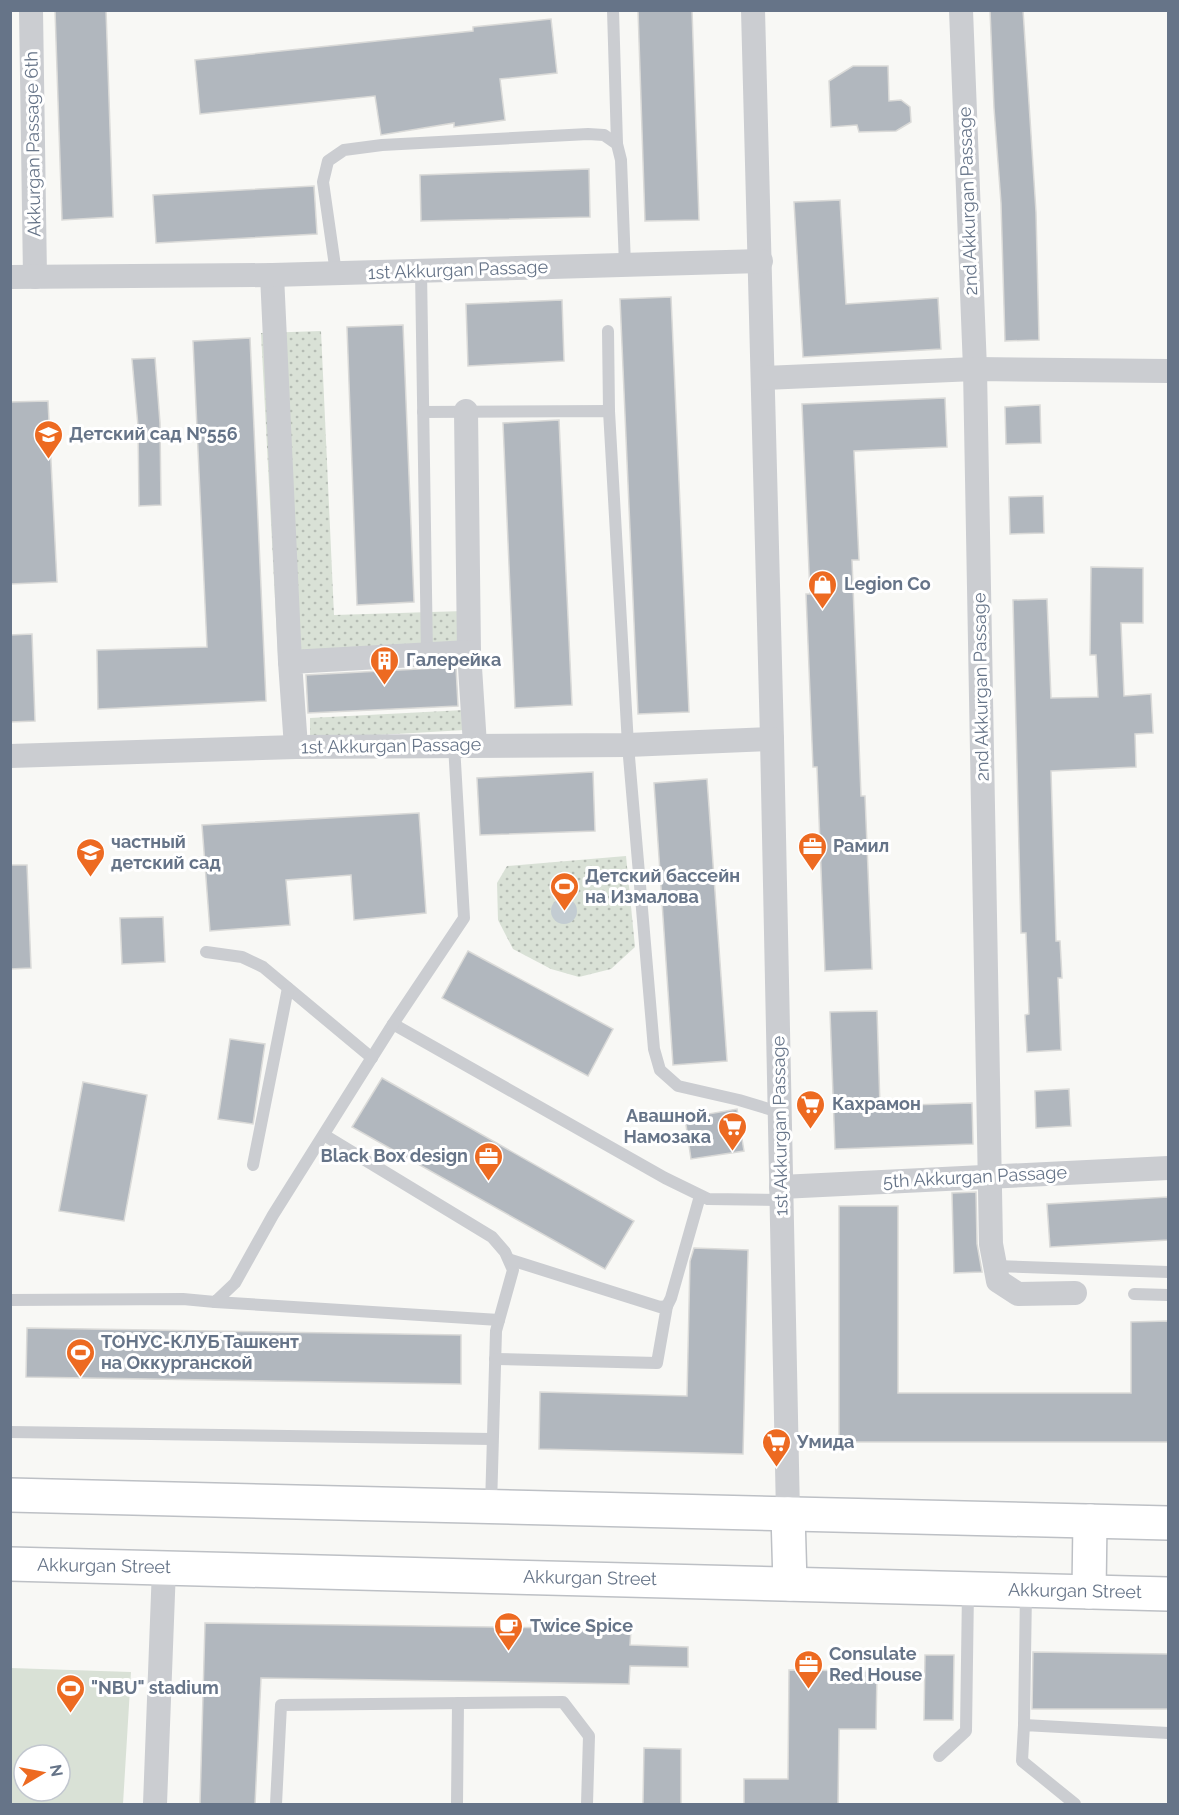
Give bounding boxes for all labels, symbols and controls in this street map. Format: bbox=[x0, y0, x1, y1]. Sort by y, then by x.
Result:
street label: Akkurgan Passage 6th bbox=[20, 51, 45, 237]
street label: 2nd Akkurgan Passage bbox=[954, 106, 981, 296]
street label: 1st Akkurgan Passage bbox=[368, 256, 549, 283]
school or university icon: Детский сад №556 bbox=[32, 418, 64, 460]
place label: Детский сад №556 bbox=[69, 423, 238, 444]
shop icon: Legion Co bbox=[807, 568, 839, 610]
place label: Legion Co bbox=[844, 573, 931, 594]
street label: 2nd Akkurgan Passage bbox=[968, 592, 993, 782]
building icon: Галерейка bbox=[369, 644, 401, 686]
place label: Галерейка bbox=[406, 649, 501, 670]
street label: 1st Akkurgan Passage bbox=[301, 733, 482, 758]
office icon: Рамил bbox=[796, 830, 828, 872]
place label: частный детский сад bbox=[111, 831, 221, 873]
place label: Рамил bbox=[833, 835, 889, 856]
school or university icon: частный детский сад bbox=[74, 836, 106, 878]
place label: Детский бассейн на Измалова bbox=[585, 865, 740, 907]
sports icon: Детский бассейн на Измалова bbox=[548, 870, 580, 912]
street label: 1st Akkurgan Passage bbox=[767, 1035, 792, 1216]
supermarket icon: Кахрамон bbox=[795, 1088, 827, 1130]
place label: Кахрамон bbox=[832, 1093, 921, 1114]
place label: Авашной. Намозака bbox=[624, 1105, 711, 1147]
supermarket icon: Авашной. Намозака bbox=[716, 1110, 748, 1152]
office icon: Black Box design bbox=[473, 1140, 505, 1182]
place label: Black Box design bbox=[320, 1145, 468, 1166]
street label: 5th Akkurgan Passage bbox=[882, 1161, 1068, 1192]
place label: ТОНУС-КЛУБ Ташкент на Оккурганской bbox=[101, 1331, 299, 1373]
sports icon: ТОНУС-КЛУБ Ташкент на Оккурганской bbox=[64, 1336, 96, 1378]
supermarket icon: Умида bbox=[760, 1426, 792, 1468]
place label: Умида bbox=[796, 1431, 854, 1452]
street label: Akkurgan Street bbox=[37, 1554, 171, 1577]
street label: Akkurgan Street bbox=[523, 1566, 657, 1589]
street label: Akkurgan Street bbox=[1008, 1579, 1142, 1602]
cafe icon: Twice Spice bbox=[493, 1610, 525, 1652]
place label: Twice Spice bbox=[530, 1615, 633, 1636]
place label: Consulate Red House bbox=[829, 1643, 923, 1685]
office icon: Consulate Red House bbox=[792, 1648, 824, 1690]
sports icon: "NBU" stadium bbox=[54, 1672, 86, 1714]
place label: "NBU" stadium bbox=[91, 1677, 219, 1698]
north arrow bbox=[12, 1743, 72, 1803]
text: N bbox=[46, 1763, 67, 1778]

